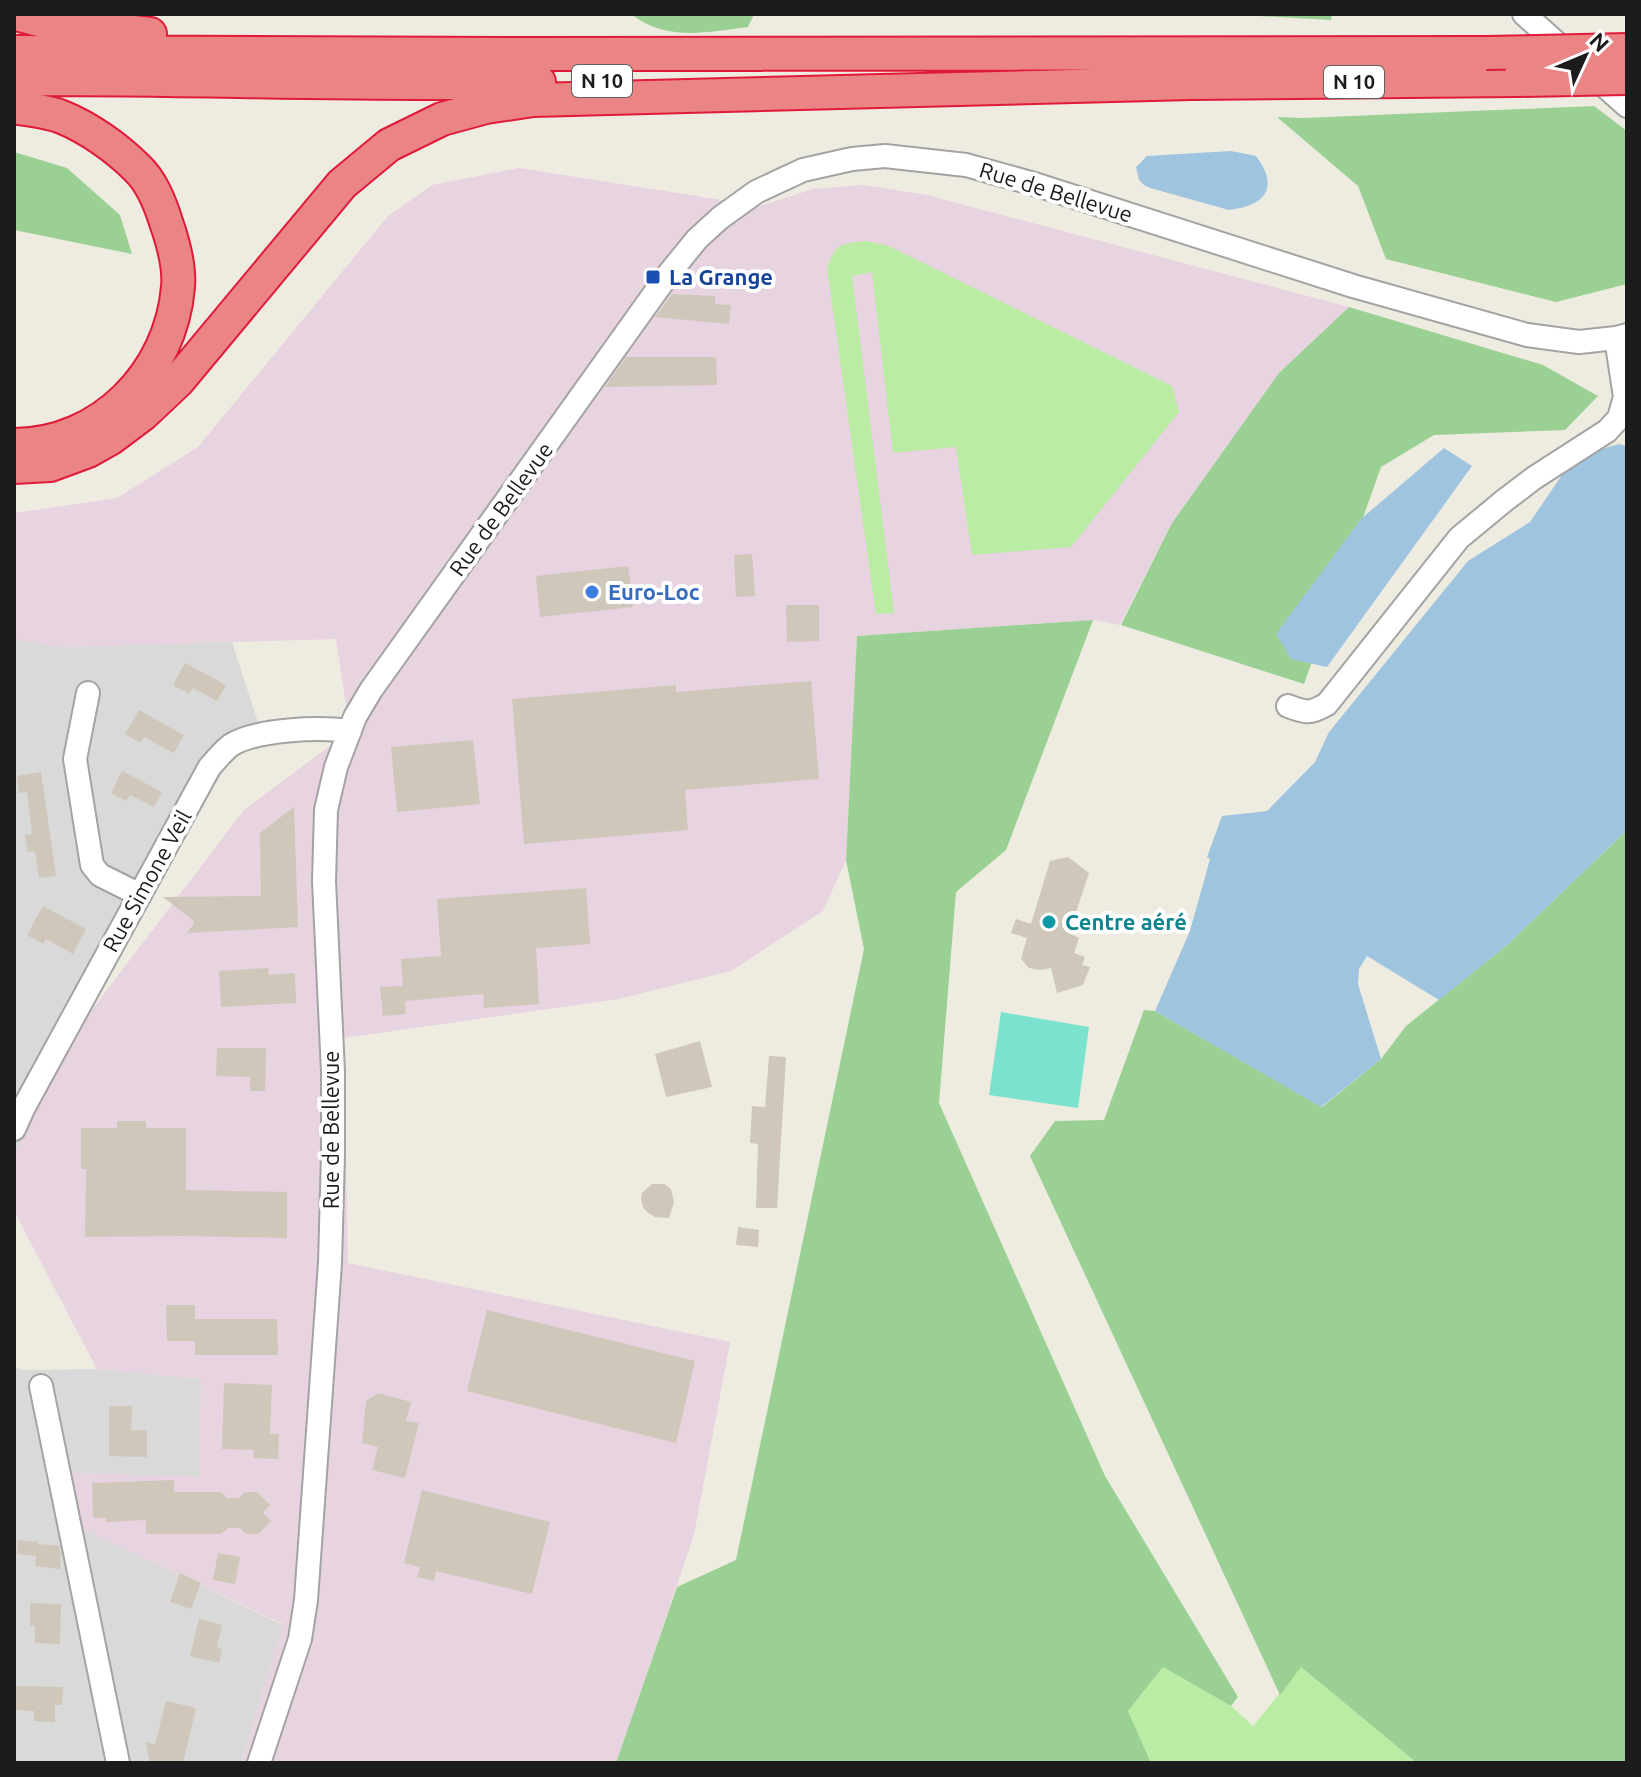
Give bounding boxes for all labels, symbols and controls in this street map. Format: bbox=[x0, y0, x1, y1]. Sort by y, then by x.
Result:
north arrow bbox=[1545, 16, 1625, 96]
text: N bbox=[1585, 27, 1614, 56]
road number: N 10 bbox=[572, 65, 632, 97]
road number: N 10 bbox=[1324, 66, 1384, 98]
street label: Rue de Bellevue bbox=[977, 156, 1136, 227]
place label: La Grange bbox=[669, 264, 773, 289]
marker: La Grange bbox=[644, 268, 662, 286]
street label: Rue de Bellevue bbox=[444, 437, 557, 580]
place label: Euro-Loc bbox=[608, 579, 700, 604]
marker: Euro-Loc bbox=[583, 583, 601, 601]
street label: Rue Simone Veil bbox=[97, 805, 196, 956]
place label: Centre aéré bbox=[1065, 909, 1187, 934]
marker: Centre aéré bbox=[1040, 913, 1058, 931]
street label: Rue de Bellevue bbox=[318, 1051, 343, 1209]

